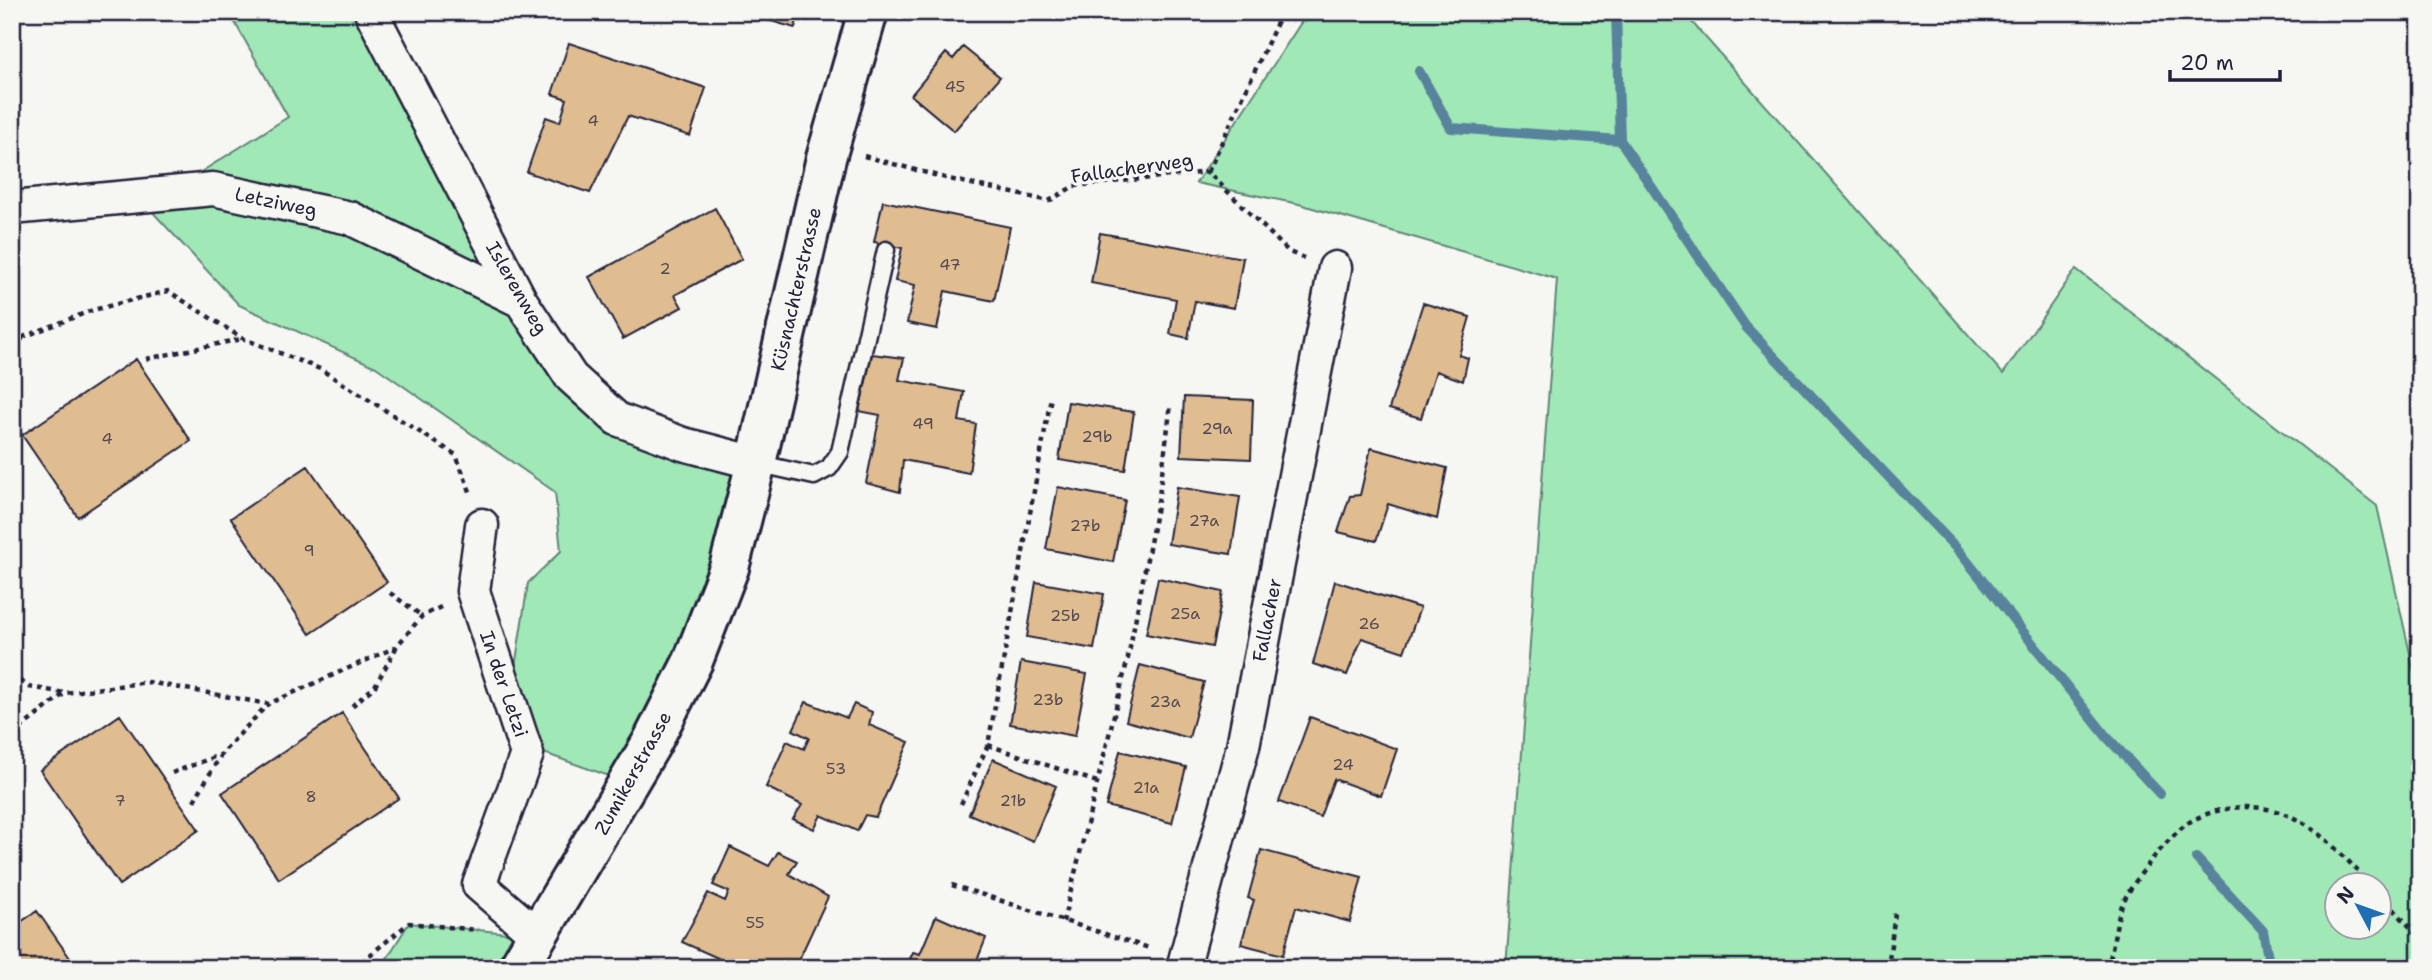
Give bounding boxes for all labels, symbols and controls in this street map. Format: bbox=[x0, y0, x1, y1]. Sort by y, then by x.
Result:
scale bar bbox=[2170, 38, 2280, 82]
text: 20 m bbox=[2180, 49, 2234, 77]
house number: 45 bbox=[945, 76, 965, 97]
house number: 4 bbox=[587, 110, 599, 131]
street label: Fallacherweg bbox=[1069, 147, 1195, 189]
street label: Letziweg bbox=[233, 181, 319, 223]
street label: Küsnachterstrasse bbox=[765, 205, 827, 373]
street label: Islerenweg bbox=[480, 237, 554, 339]
house number: 47 bbox=[939, 254, 961, 275]
house number: 2 bbox=[659, 258, 671, 279]
house number: 49 bbox=[912, 413, 934, 434]
house number: 29a bbox=[1201, 418, 1233, 439]
house number: 29b bbox=[1082, 426, 1112, 447]
house number: 4 bbox=[101, 428, 113, 449]
house number: 27a bbox=[1189, 510, 1219, 531]
house number: 27b bbox=[1070, 515, 1100, 536]
house number: 9 bbox=[303, 540, 315, 561]
street label: Fallacher bbox=[1247, 576, 1287, 664]
house number: 25a bbox=[1170, 603, 1200, 624]
house number: 25b bbox=[1050, 605, 1080, 626]
house number: 26 bbox=[1358, 613, 1380, 634]
street label: In der Letzi bbox=[474, 628, 534, 740]
house number: 23b bbox=[1033, 689, 1063, 710]
house number: 23a bbox=[1149, 691, 1181, 712]
street label: Zumikerstrasse bbox=[589, 707, 677, 839]
house number: 24 bbox=[1332, 754, 1354, 775]
house number: 53 bbox=[826, 758, 846, 779]
house number: 21a bbox=[1133, 777, 1159, 798]
house number: 8 bbox=[305, 786, 317, 807]
house number: 7 bbox=[114, 790, 126, 811]
house number: 21b bbox=[1000, 790, 1026, 811]
north arrow bbox=[2324, 872, 2394, 942]
text: N bbox=[2331, 881, 2360, 909]
house number: 55 bbox=[745, 912, 765, 933]

